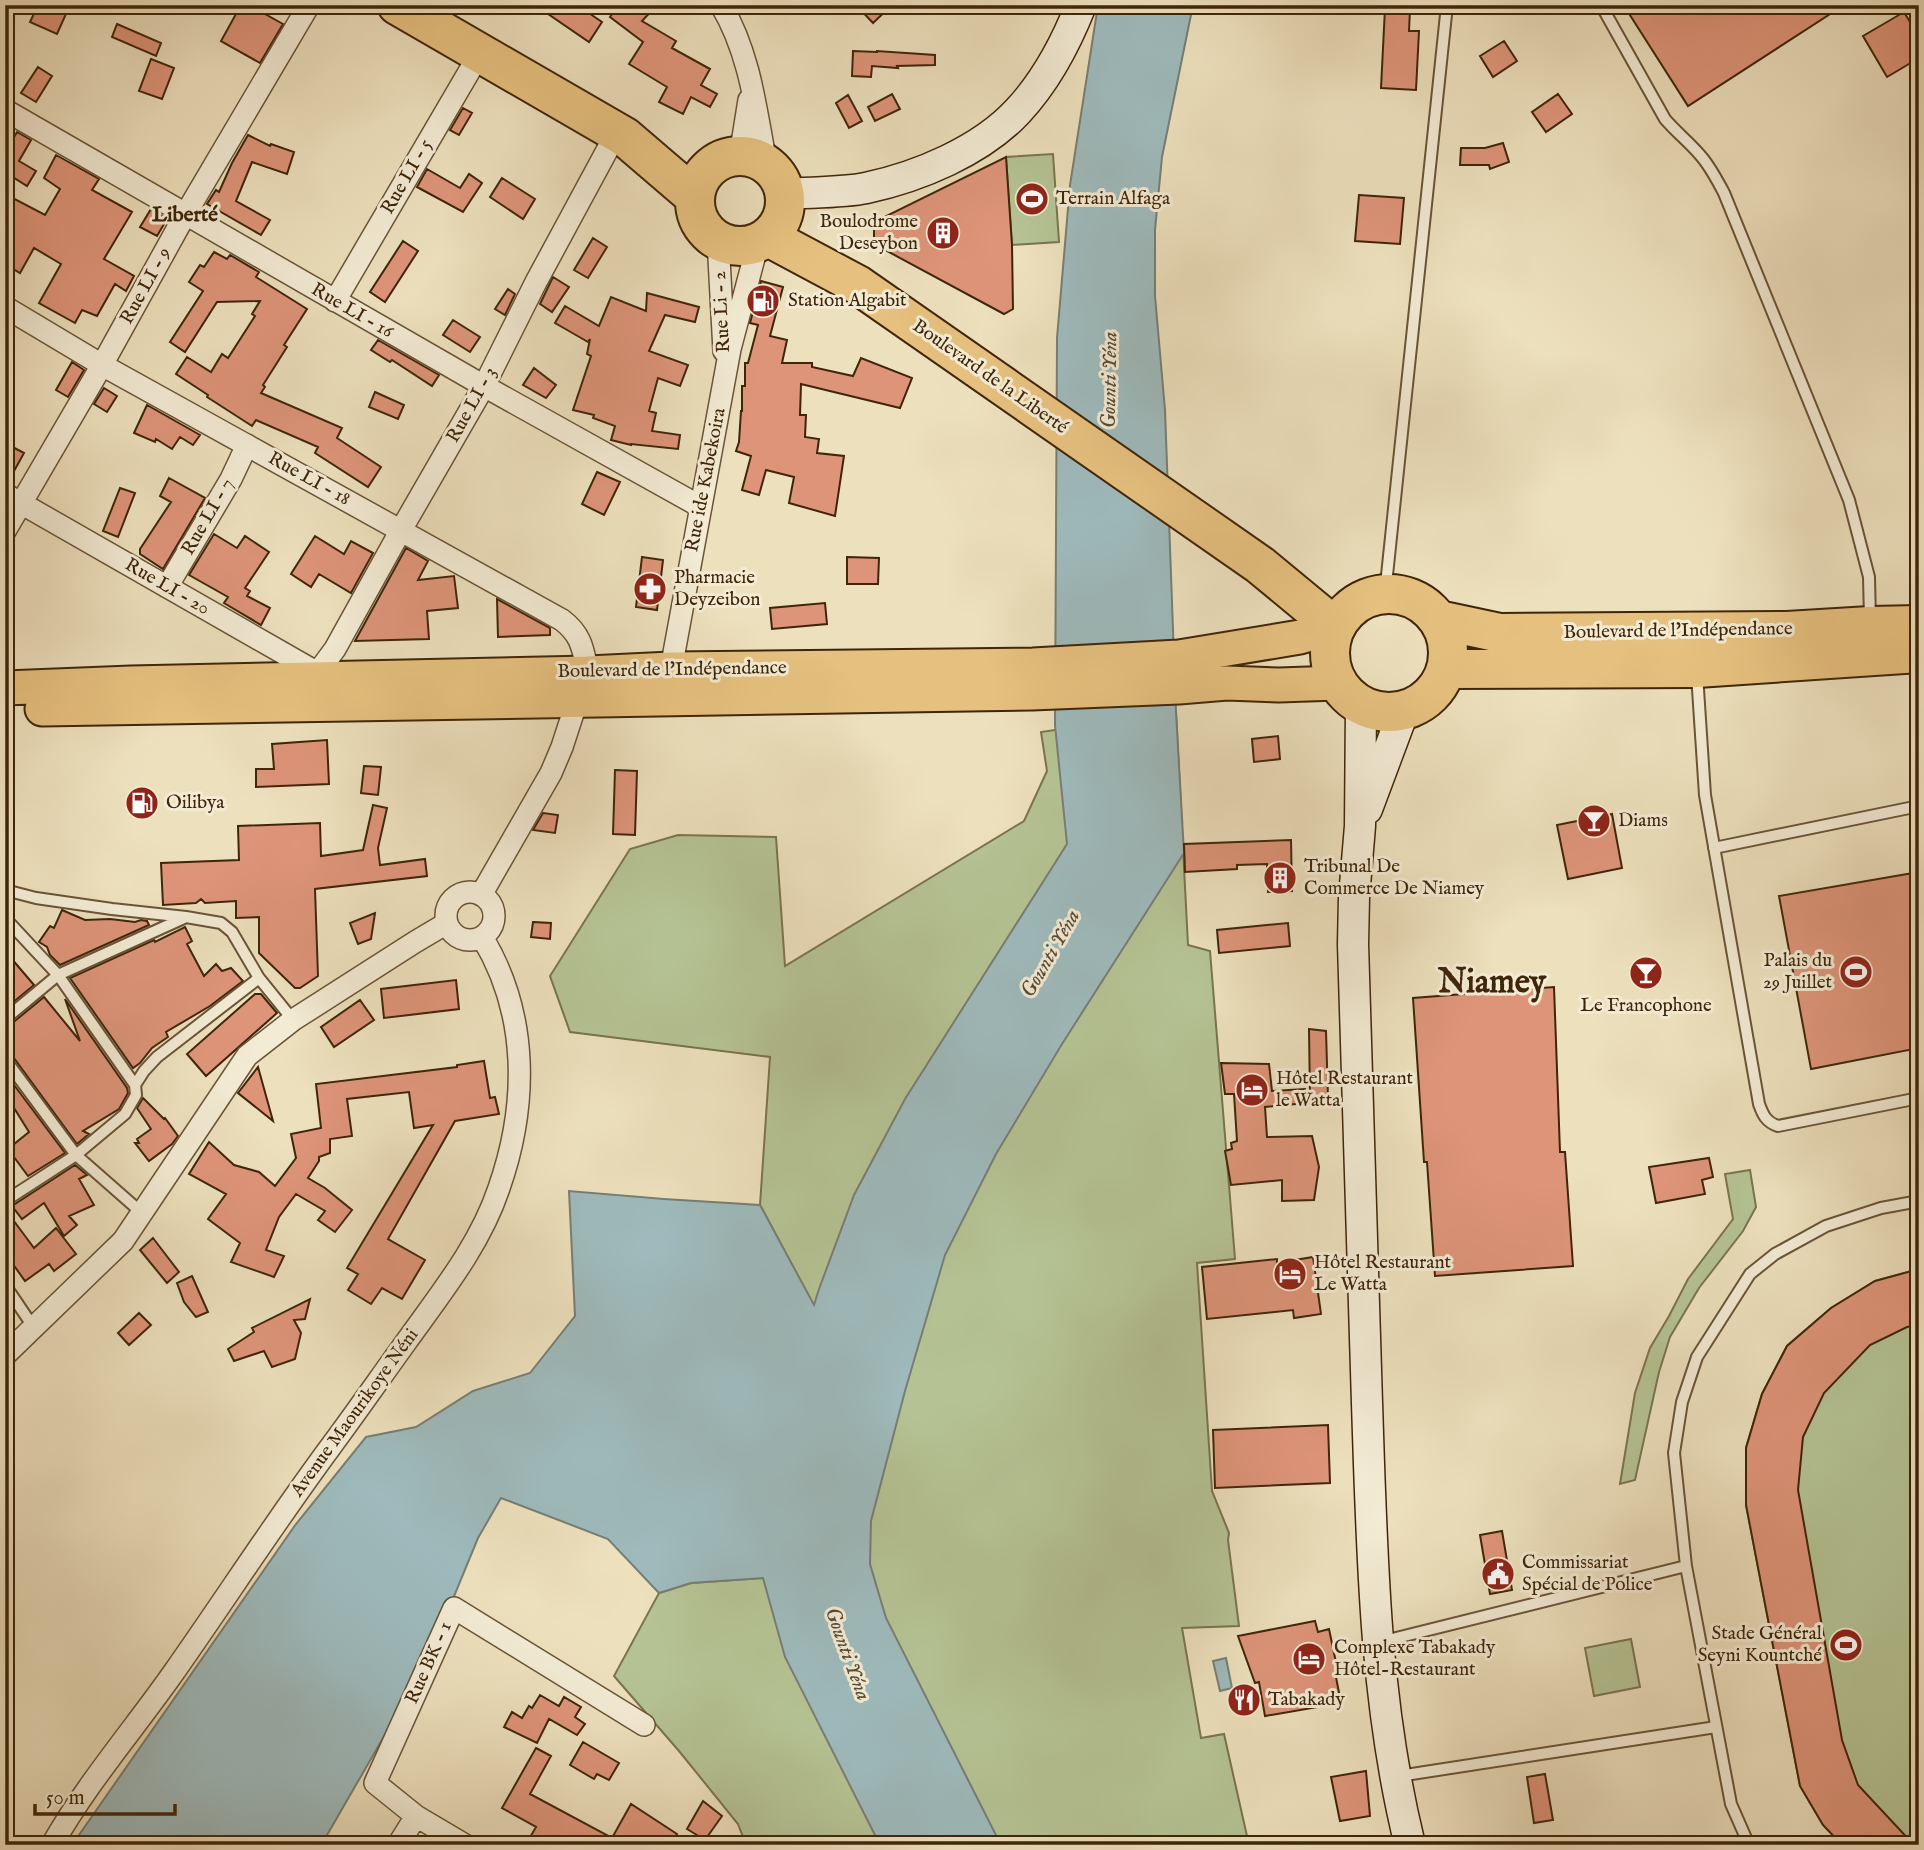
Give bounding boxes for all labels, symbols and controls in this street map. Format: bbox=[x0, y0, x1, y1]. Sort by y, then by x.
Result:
street label: Rue LI - 5 bbox=[376, 135, 438, 219]
sports icon: Terrain Alfaga bbox=[1013, 180, 1051, 218]
place label: Terrain Alfaga bbox=[1056, 187, 1171, 211]
district label: Liberté bbox=[152, 202, 218, 229]
place label: Boulodrome Deseybon bbox=[819, 210, 918, 256]
building icon: Boulodrome Deseybon bbox=[924, 214, 962, 252]
street label: Rue LI - 9 bbox=[115, 243, 177, 329]
street label: Rue Li - 2 bbox=[708, 270, 736, 353]
street label: Rue LI - 16 bbox=[307, 278, 398, 345]
fuel station icon: Station Algabit bbox=[744, 282, 782, 320]
place label: Station Algabit bbox=[788, 289, 907, 313]
street label: Boulevard de la Liberté bbox=[908, 314, 1073, 440]
water label: Gounti Yéna bbox=[1096, 331, 1124, 429]
street label: Rue LI - 3 bbox=[441, 363, 503, 447]
street label: Rue ide Kabekoira bbox=[680, 405, 732, 554]
street label: Rue LI - 18 bbox=[264, 447, 354, 511]
street label: Rue LI - 7 bbox=[176, 474, 240, 560]
street label: Rue LI - 20 bbox=[120, 553, 214, 621]
place label: Pharmacie Deyzeibon bbox=[674, 566, 760, 612]
pharmacy icon: Pharmacie Deyzeibon bbox=[631, 570, 669, 608]
street label: Boulevard de l'Indépendance bbox=[1563, 617, 1793, 645]
street label: Boulevard de l'Indépendance bbox=[557, 656, 787, 684]
fuel station icon: Oilibya bbox=[123, 784, 161, 822]
place label: Oilibya bbox=[166, 791, 225, 815]
bar icon: Diams bbox=[1575, 802, 1613, 840]
place label: Diams bbox=[1618, 809, 1668, 833]
place label: Tribunal De Commerce De Niamey bbox=[1304, 855, 1485, 901]
building icon: Tribunal De Commerce De Niamey bbox=[1261, 859, 1299, 897]
water label: Gounti Yéna bbox=[1015, 905, 1087, 1003]
place label: Palais du 29 Juillet bbox=[1763, 949, 1832, 995]
sports icon: Palais du 29 Juillet bbox=[1837, 953, 1875, 991]
bar icon: Le Francophone bbox=[1627, 954, 1665, 992]
district label: Niamey bbox=[1437, 962, 1547, 1004]
place label: Le Francophone bbox=[1580, 994, 1712, 1018]
place label: Hôtel Restaurant le Watta bbox=[1276, 1067, 1413, 1113]
hotel icon: Hôtel Restaurant le Watta bbox=[1233, 1071, 1271, 1109]
place label: Hôtel Restaurant Le Watta bbox=[1314, 1251, 1451, 1297]
hotel icon: Hôtel Restaurant Le Watta bbox=[1271, 1255, 1309, 1293]
street label: Avenue Maourikoye Néni bbox=[285, 1324, 424, 1503]
place label: Commissariat Spécial de Police bbox=[1522, 1551, 1653, 1597]
public building icon: Commissariat Spécial de Police bbox=[1479, 1555, 1517, 1593]
water label: Gounti Yéna bbox=[818, 1604, 876, 1704]
street label: Rue BK - 1 bbox=[400, 1618, 458, 1708]
place label: Stade Général Seyni Kountché bbox=[1698, 1622, 1823, 1668]
sports icon: Stade Général Seyni Kountché bbox=[1827, 1626, 1865, 1664]
place label: Complexe Tabakady Hôtel-Restaurant bbox=[1334, 1636, 1496, 1682]
hotel icon: Complexe Tabakady Hôtel-Restaurant bbox=[1290, 1640, 1328, 1678]
restaurant icon: Tabakady bbox=[1225, 1681, 1263, 1719]
place label: Tabakady bbox=[1268, 1688, 1345, 1712]
scale bar bbox=[35, 1773, 175, 1817]
text: 50 m bbox=[46, 1785, 85, 1812]

